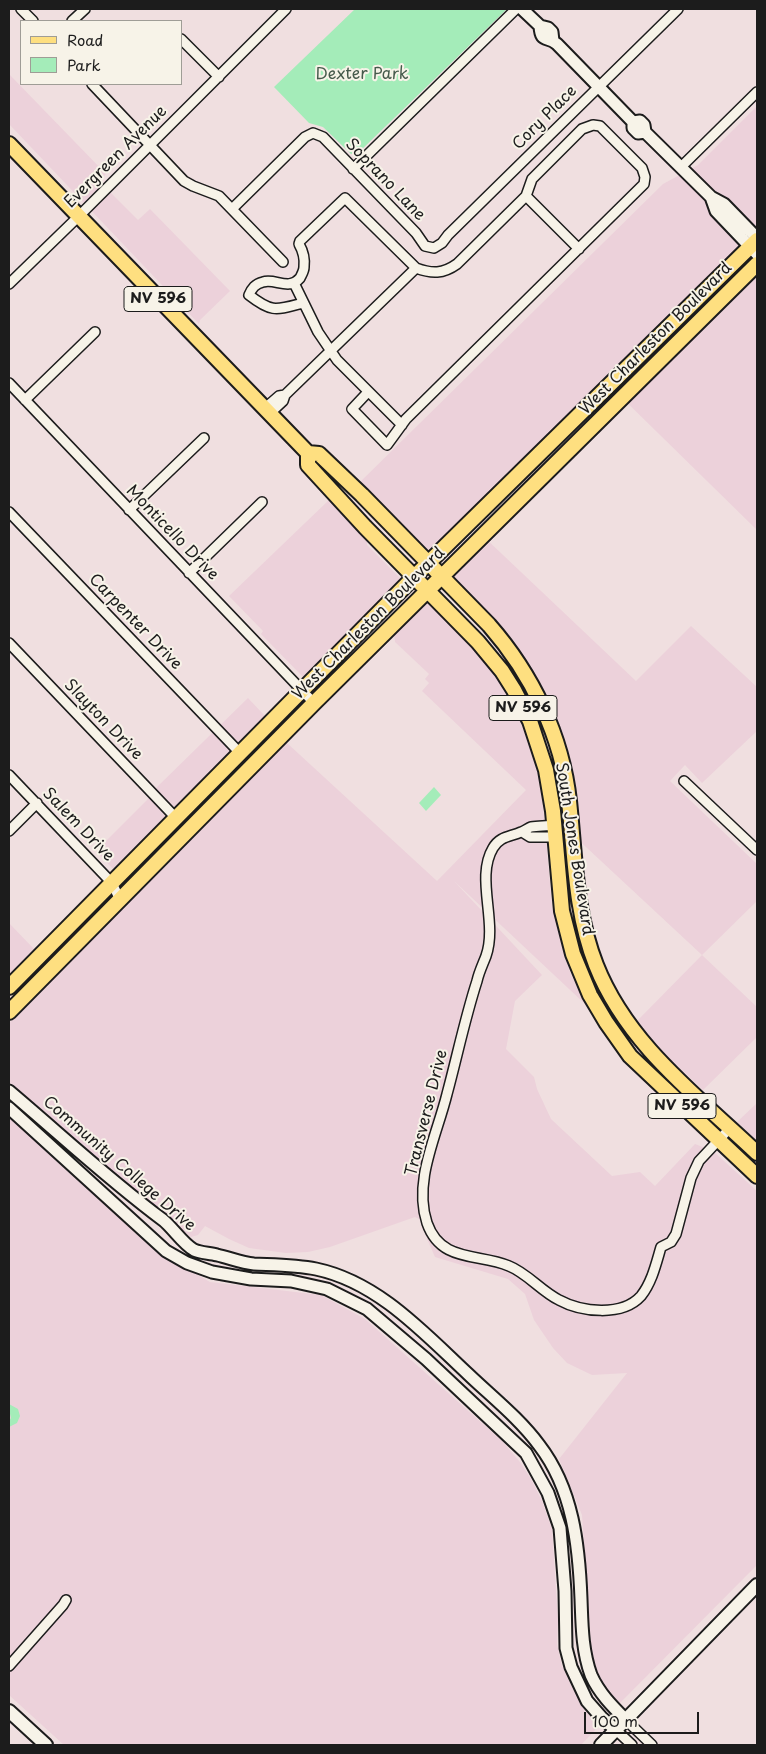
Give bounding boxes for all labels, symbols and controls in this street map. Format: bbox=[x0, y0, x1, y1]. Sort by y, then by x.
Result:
legend bbox=[20, 20, 182, 85]
text: Road bbox=[67, 28, 103, 51]
text: Park bbox=[67, 53, 101, 76]
park label: Dexter Park bbox=[315, 65, 409, 85]
street label: Cory Place bbox=[509, 82, 581, 154]
street label: Evergreen Avenue bbox=[61, 102, 171, 212]
street label: Soprano Lane bbox=[341, 135, 429, 225]
street label: West Charleston Boulevard bbox=[576, 259, 736, 419]
road number: NV 596 bbox=[124, 286, 192, 312]
street label: Monticello Drive bbox=[122, 481, 222, 585]
street label: West Charleston Boulevard bbox=[289, 544, 449, 704]
street label: Carpenter Drive bbox=[84, 570, 186, 674]
street label: Slayton Drive bbox=[60, 676, 146, 764]
road number: NV 596 bbox=[489, 696, 557, 720]
street label: South Jones Boulevard bbox=[551, 761, 597, 937]
street label: Salem Drive bbox=[38, 784, 118, 866]
street label: Transverse Drive bbox=[402, 1048, 452, 1178]
street label: Community College Drive bbox=[39, 1093, 199, 1235]
road number: NV 596 bbox=[648, 1094, 716, 1118]
scale bar bbox=[586, 1702, 701, 1734]
text: 100 m bbox=[592, 1709, 638, 1732]

